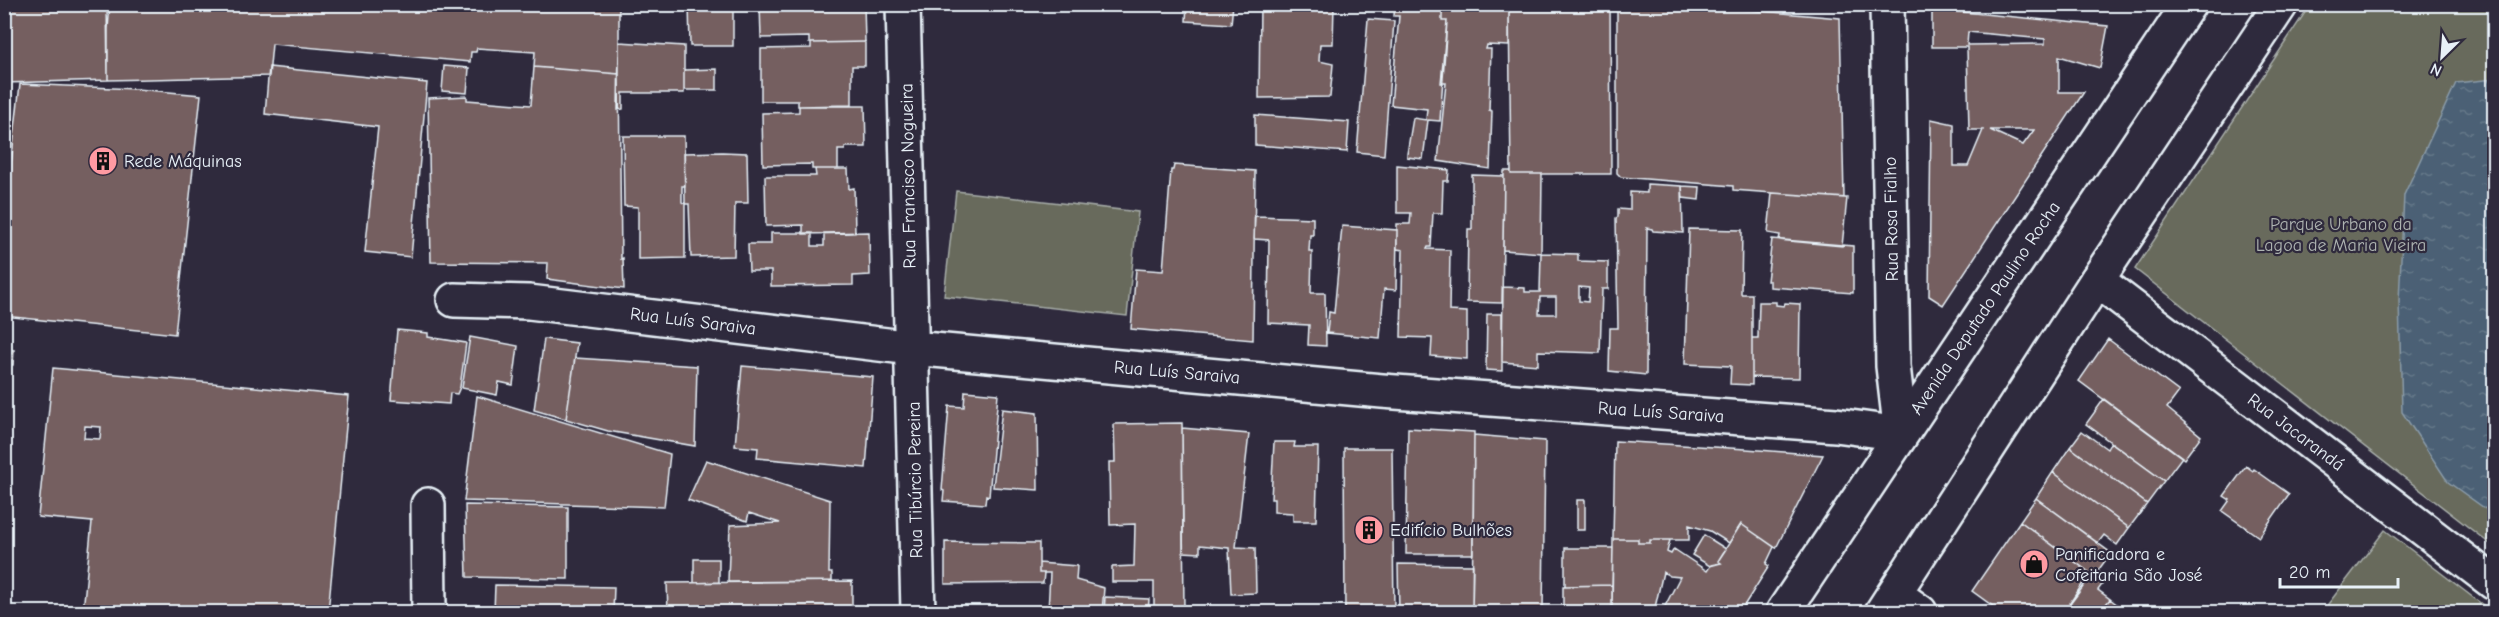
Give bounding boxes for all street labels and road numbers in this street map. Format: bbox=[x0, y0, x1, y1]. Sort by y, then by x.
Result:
street label: Rua Francisco Nogueira bbox=[896, 83, 921, 269]
street label: Rua Rosa Fialho bbox=[1880, 156, 1903, 282]
street label: Avenida Deputado Paulino Rocha bbox=[1906, 198, 2065, 419]
street label: Rua Luís Saraiva bbox=[629, 303, 757, 340]
street label: Rua Luís Saraiva bbox=[1113, 357, 1241, 388]
street label: Rua Jacarandá bbox=[2243, 389, 2348, 476]
street label: Rua Luís Saraiva bbox=[1597, 398, 1725, 427]
street label: Rua Tibúrcio Pereira bbox=[904, 401, 927, 559]

